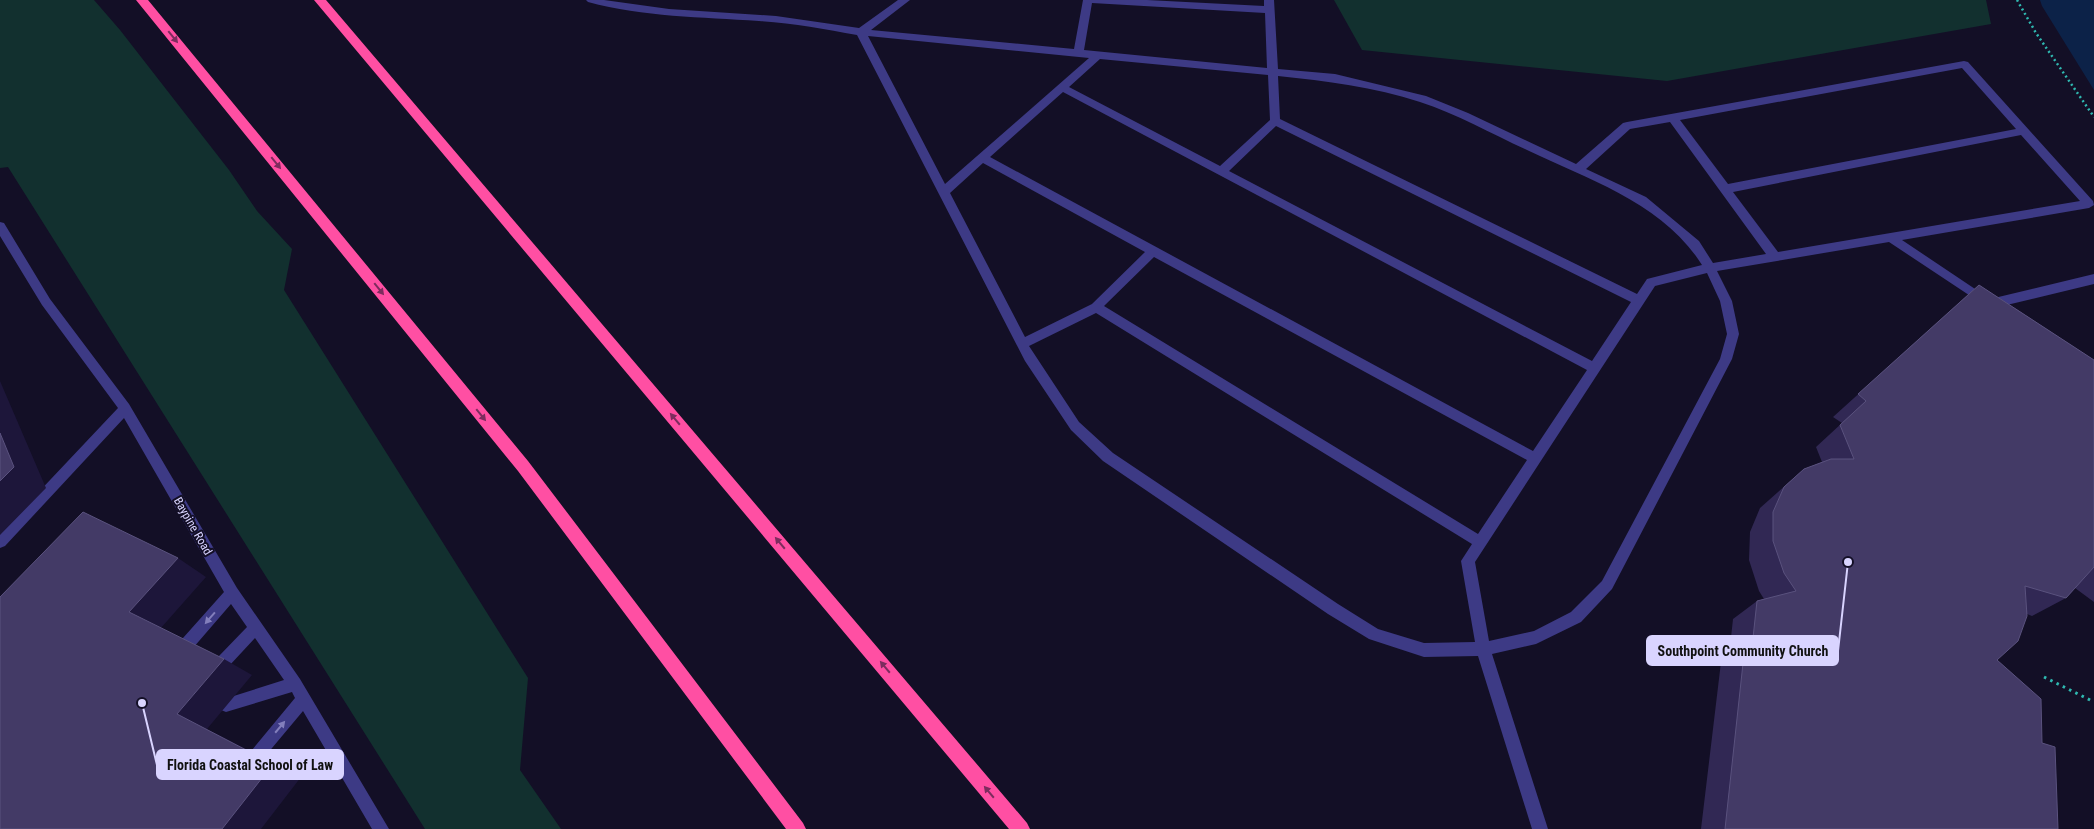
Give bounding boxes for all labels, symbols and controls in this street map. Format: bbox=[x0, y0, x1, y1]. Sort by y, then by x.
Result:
one-way arrow bbox=[168, 30, 179, 43]
one-way arrow bbox=[270, 156, 281, 169]
one-way arrow bbox=[373, 282, 384, 295]
one-way arrow bbox=[476, 408, 487, 421]
one-way arrow bbox=[670, 413, 681, 426]
street label: Baypine Road bbox=[171, 495, 215, 557]
one-way arrow bbox=[774, 537, 785, 550]
one-way arrow bbox=[205, 611, 216, 624]
callout: Southpoint Community Church bbox=[1647, 636, 1838, 665]
text: Southpoint Community Church bbox=[1658, 643, 1828, 659]
one-way arrow bbox=[879, 661, 890, 674]
one-way arrow bbox=[275, 721, 286, 734]
callout: Florida Coastal School of Law bbox=[157, 750, 343, 779]
text: Florida Coastal School of Law bbox=[167, 757, 333, 773]
one-way arrow bbox=[984, 785, 995, 798]

